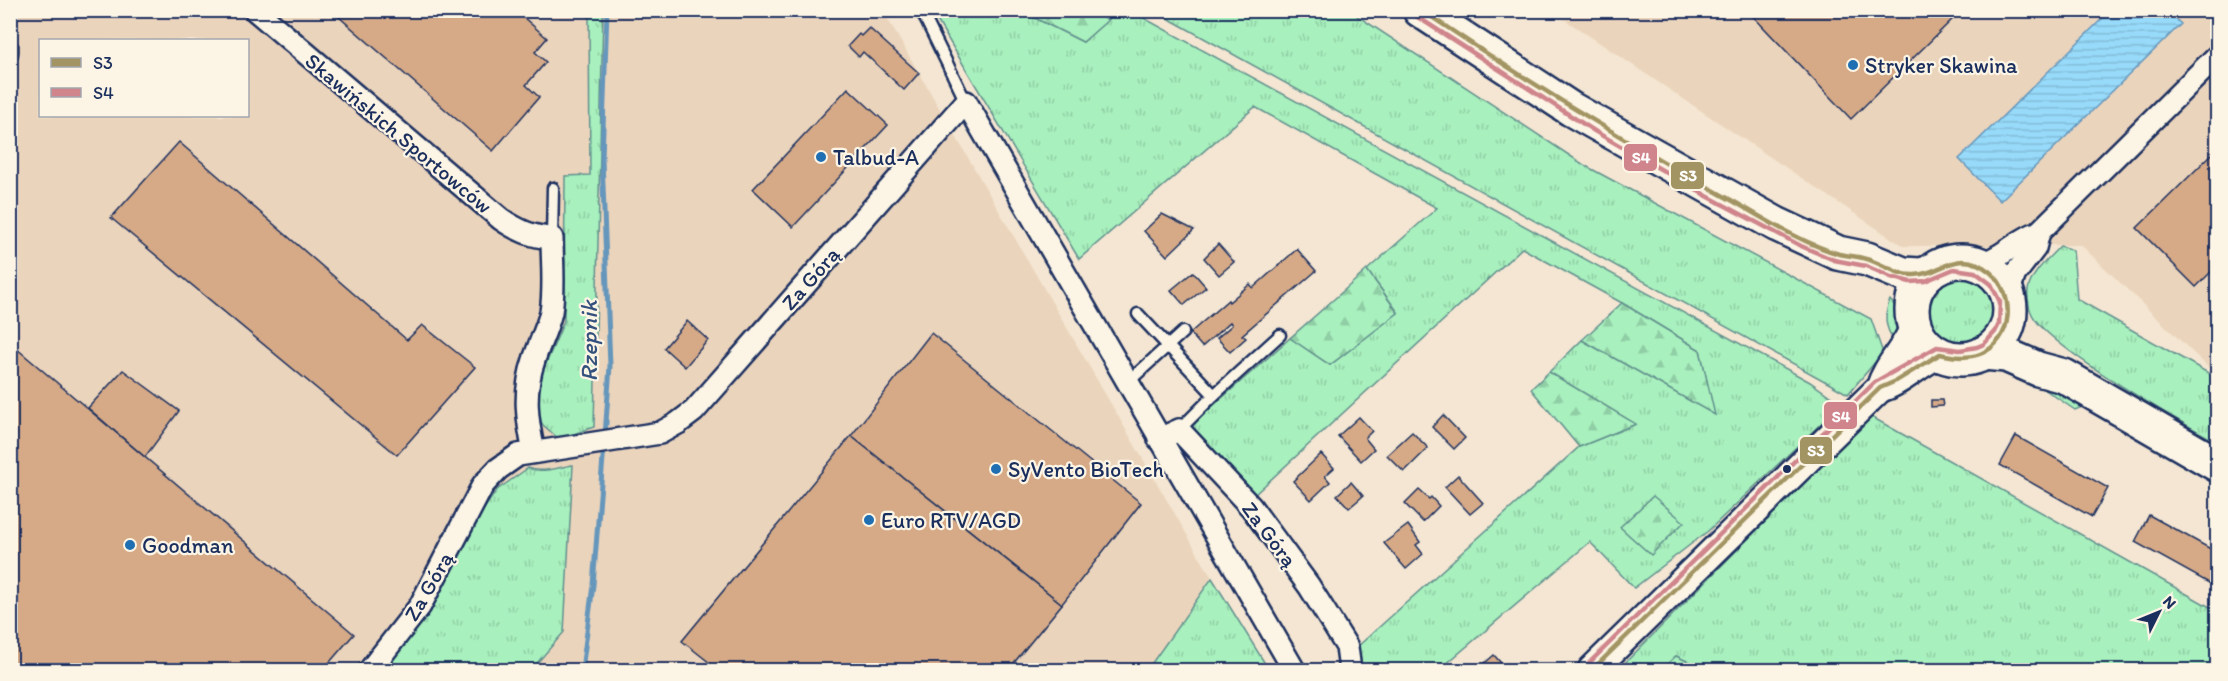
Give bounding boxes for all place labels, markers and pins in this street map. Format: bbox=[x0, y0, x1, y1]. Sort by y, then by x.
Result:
place label: Stryker Skawina bbox=[1865, 52, 2018, 79]
marker: Stryker Skawina bbox=[1846, 58, 1860, 72]
place label: Talbud-A bbox=[833, 144, 919, 171]
marker: Talbud-A bbox=[814, 150, 828, 164]
place label: SyVento BioTech bbox=[1008, 456, 1164, 483]
marker: SyVento BioTech bbox=[989, 462, 1003, 476]
unlabelled marker bbox=[1781, 463, 1793, 475]
place label: Euro RTV/AGD bbox=[881, 507, 1021, 534]
marker: Euro RTV/AGD bbox=[862, 513, 876, 527]
place label: Goodman bbox=[142, 532, 234, 559]
marker: Goodman bbox=[123, 538, 137, 552]

